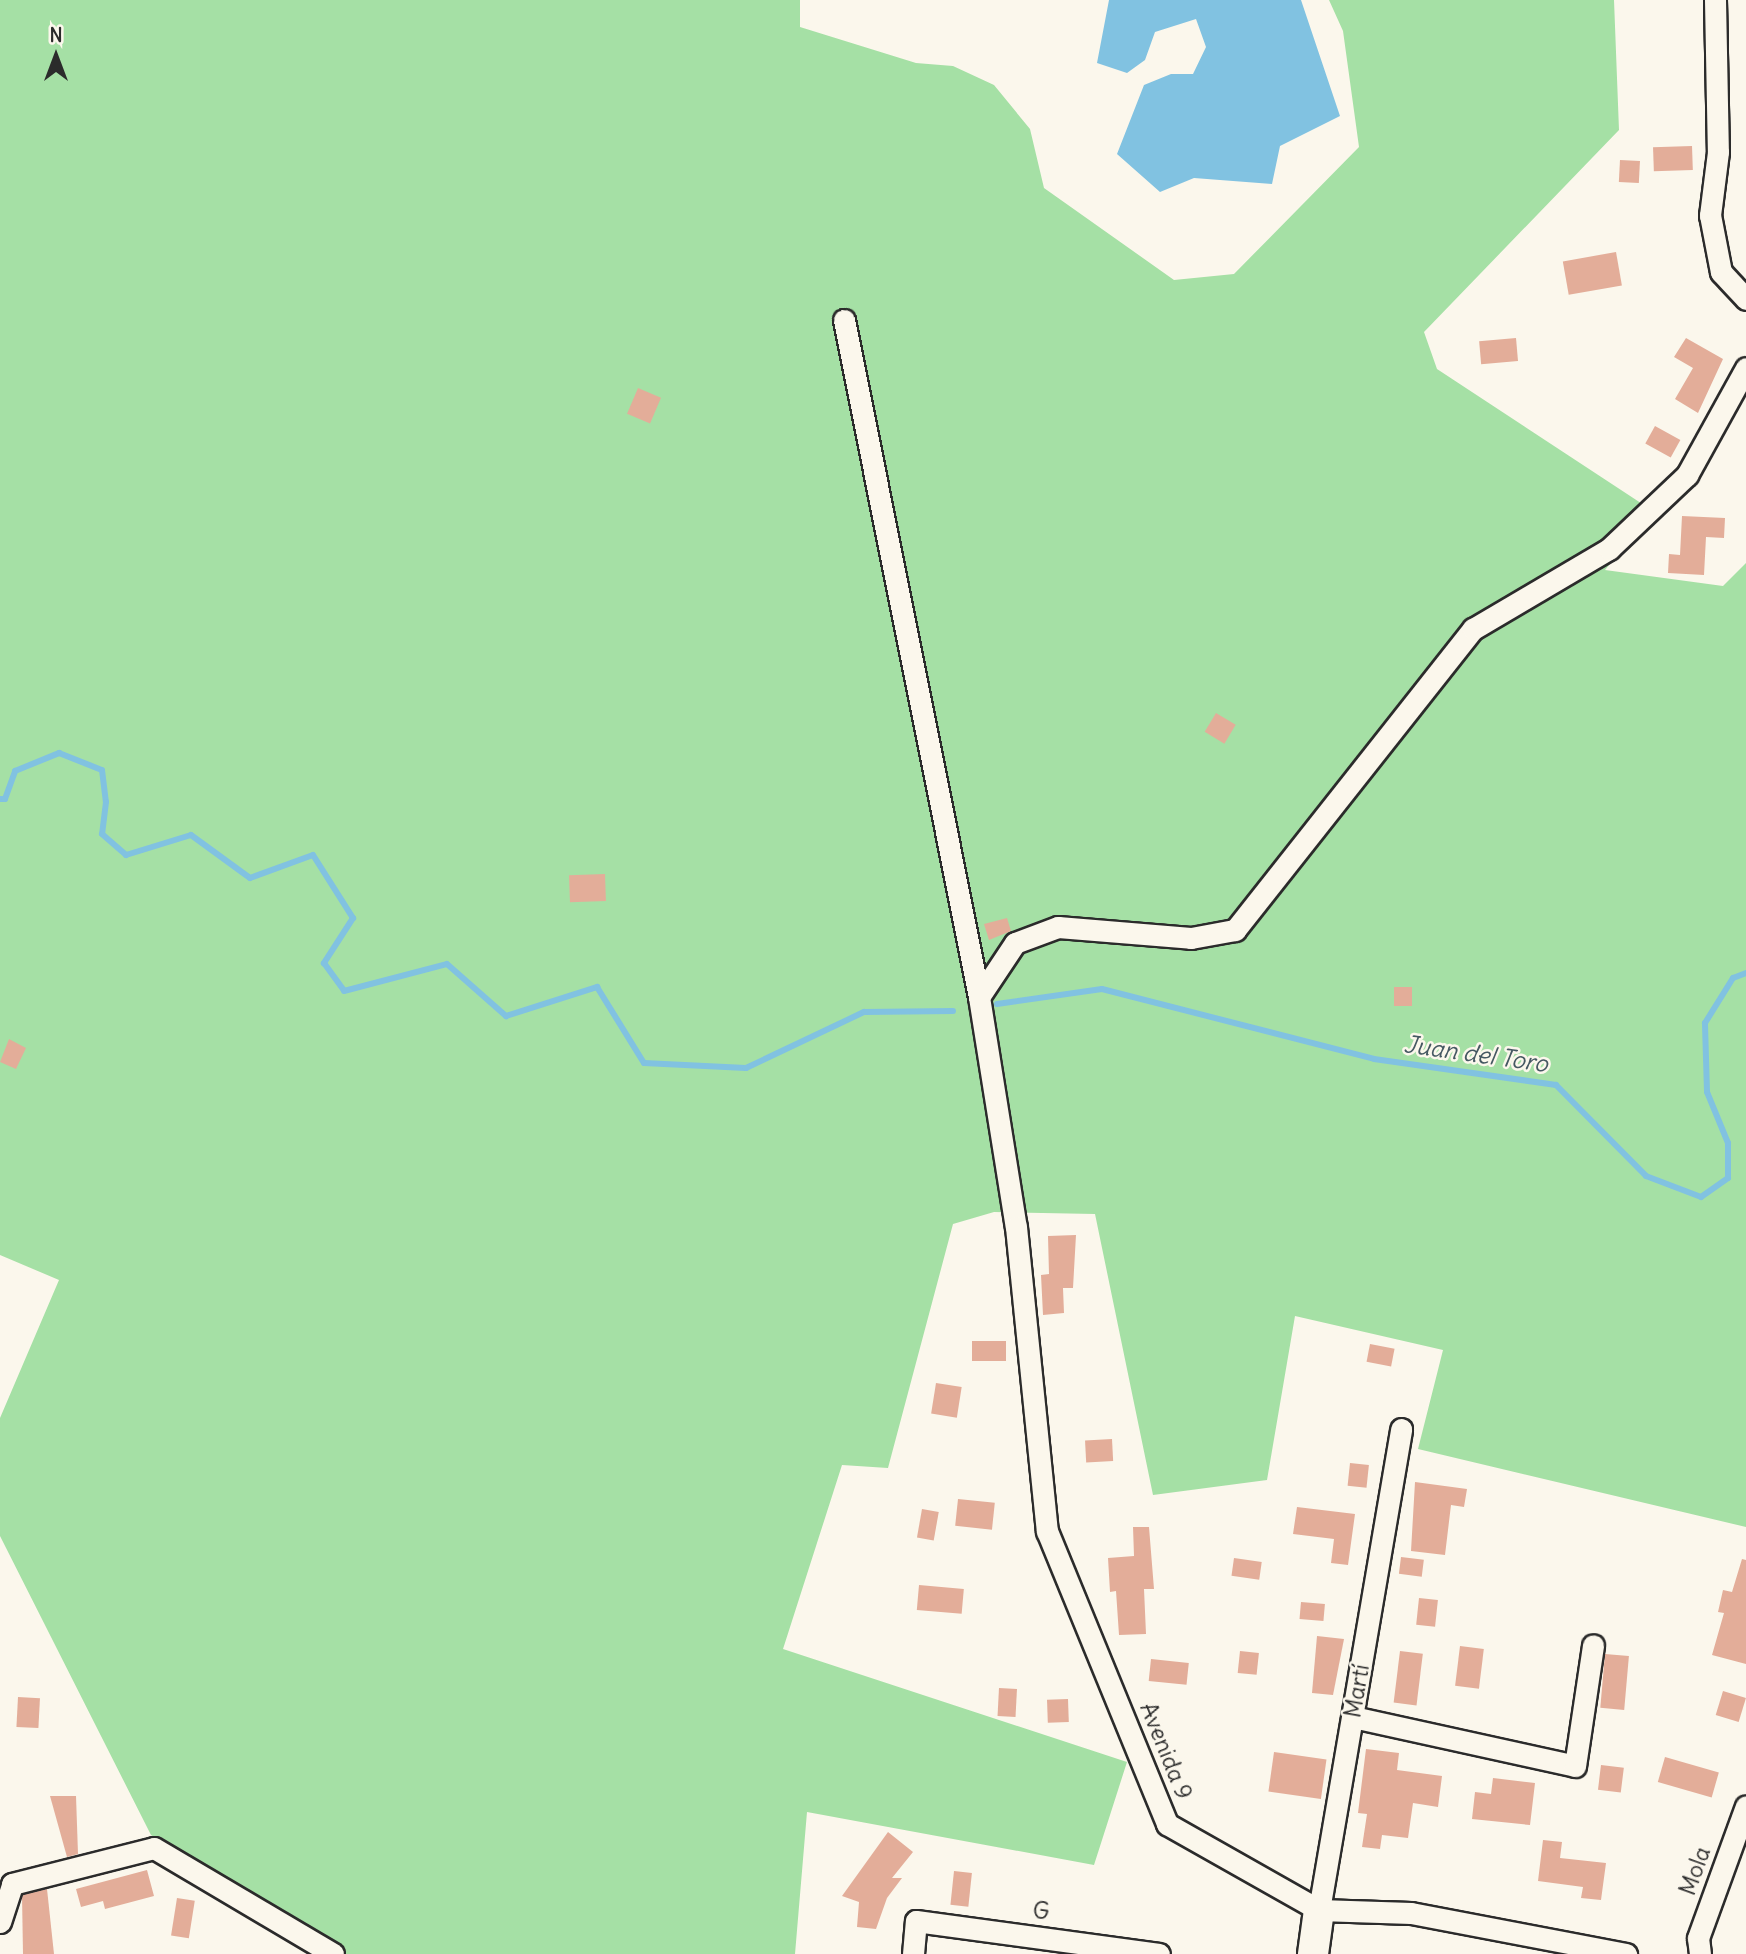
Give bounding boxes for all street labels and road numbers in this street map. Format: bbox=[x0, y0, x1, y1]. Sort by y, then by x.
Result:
street label: Martí bbox=[1339, 1662, 1375, 1720]
street label: Avenida 9 bbox=[1134, 1699, 1198, 1803]
street label: Mola bbox=[1674, 1843, 1716, 1899]
street label: G bbox=[1031, 1896, 1051, 1926]

